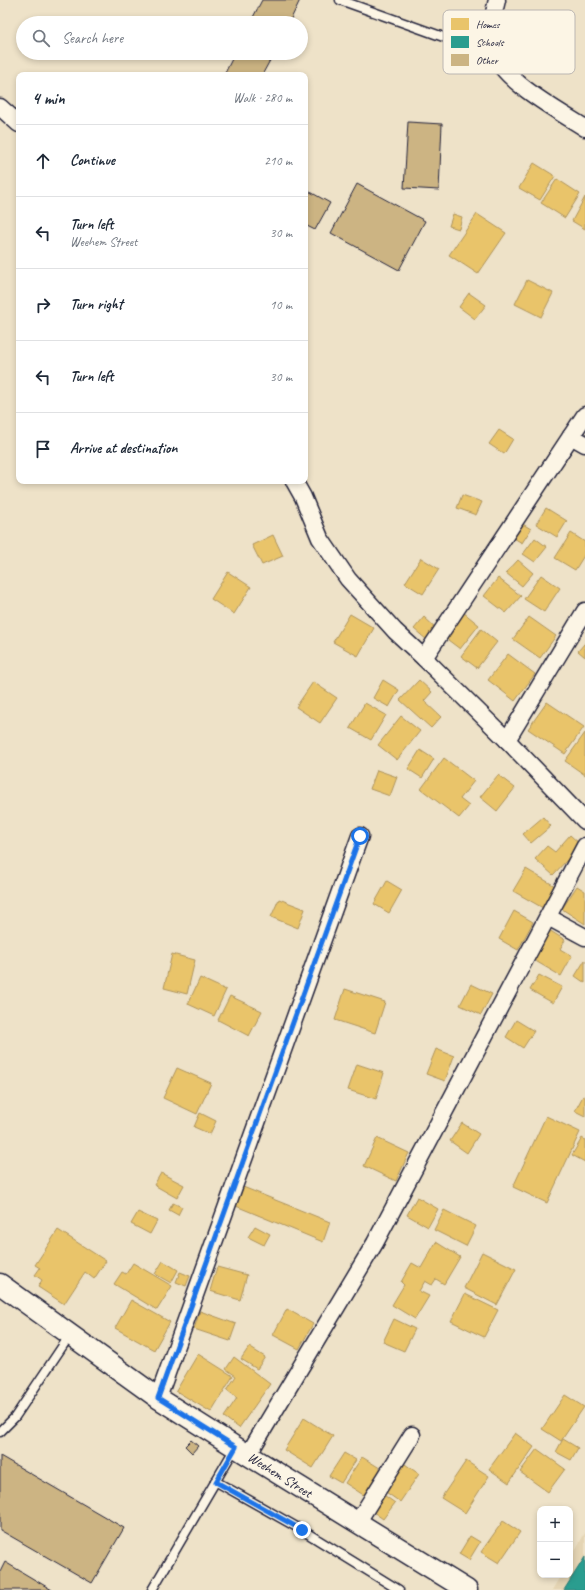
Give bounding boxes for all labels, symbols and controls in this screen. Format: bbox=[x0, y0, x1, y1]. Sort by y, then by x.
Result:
legend bbox=[443, 10, 575, 74]
search box bbox=[16, 16, 308, 60]
text: Homes bbox=[476, 17, 501, 31]
icon: search bbox=[30, 27, 52, 49]
text: Search here bbox=[62, 29, 123, 48]
text: Schools bbox=[476, 35, 505, 49]
text: Other bbox=[476, 53, 499, 67]
text: 4 min bbox=[32, 88, 65, 109]
text: Walk · 280 m bbox=[233, 90, 292, 106]
icon: ahead bbox=[32, 150, 54, 172]
text: Continue bbox=[70, 151, 115, 170]
text: 210 m bbox=[264, 153, 292, 169]
text: Turn left bbox=[70, 215, 113, 234]
icon: left bbox=[32, 222, 54, 244]
text: 30 m bbox=[270, 225, 292, 241]
text: Weehem Street bbox=[70, 234, 137, 250]
icon: right bbox=[32, 294, 54, 316]
text: Turn right bbox=[70, 295, 123, 314]
text: 10 m bbox=[270, 297, 292, 313]
icon: left bbox=[32, 366, 54, 388]
text: Turn left bbox=[70, 367, 113, 386]
text: 30 m bbox=[270, 369, 292, 385]
icon: arrive bbox=[32, 438, 54, 460]
text: Arrive at destination bbox=[70, 439, 177, 458]
route start bbox=[351, 827, 369, 845]
street label: Weehem Street bbox=[245, 1449, 316, 1502]
map controls bbox=[537, 1506, 573, 1578]
button: + bbox=[537, 1506, 573, 1542]
route end bbox=[293, 1521, 311, 1539]
button: − bbox=[537, 1542, 573, 1578]

